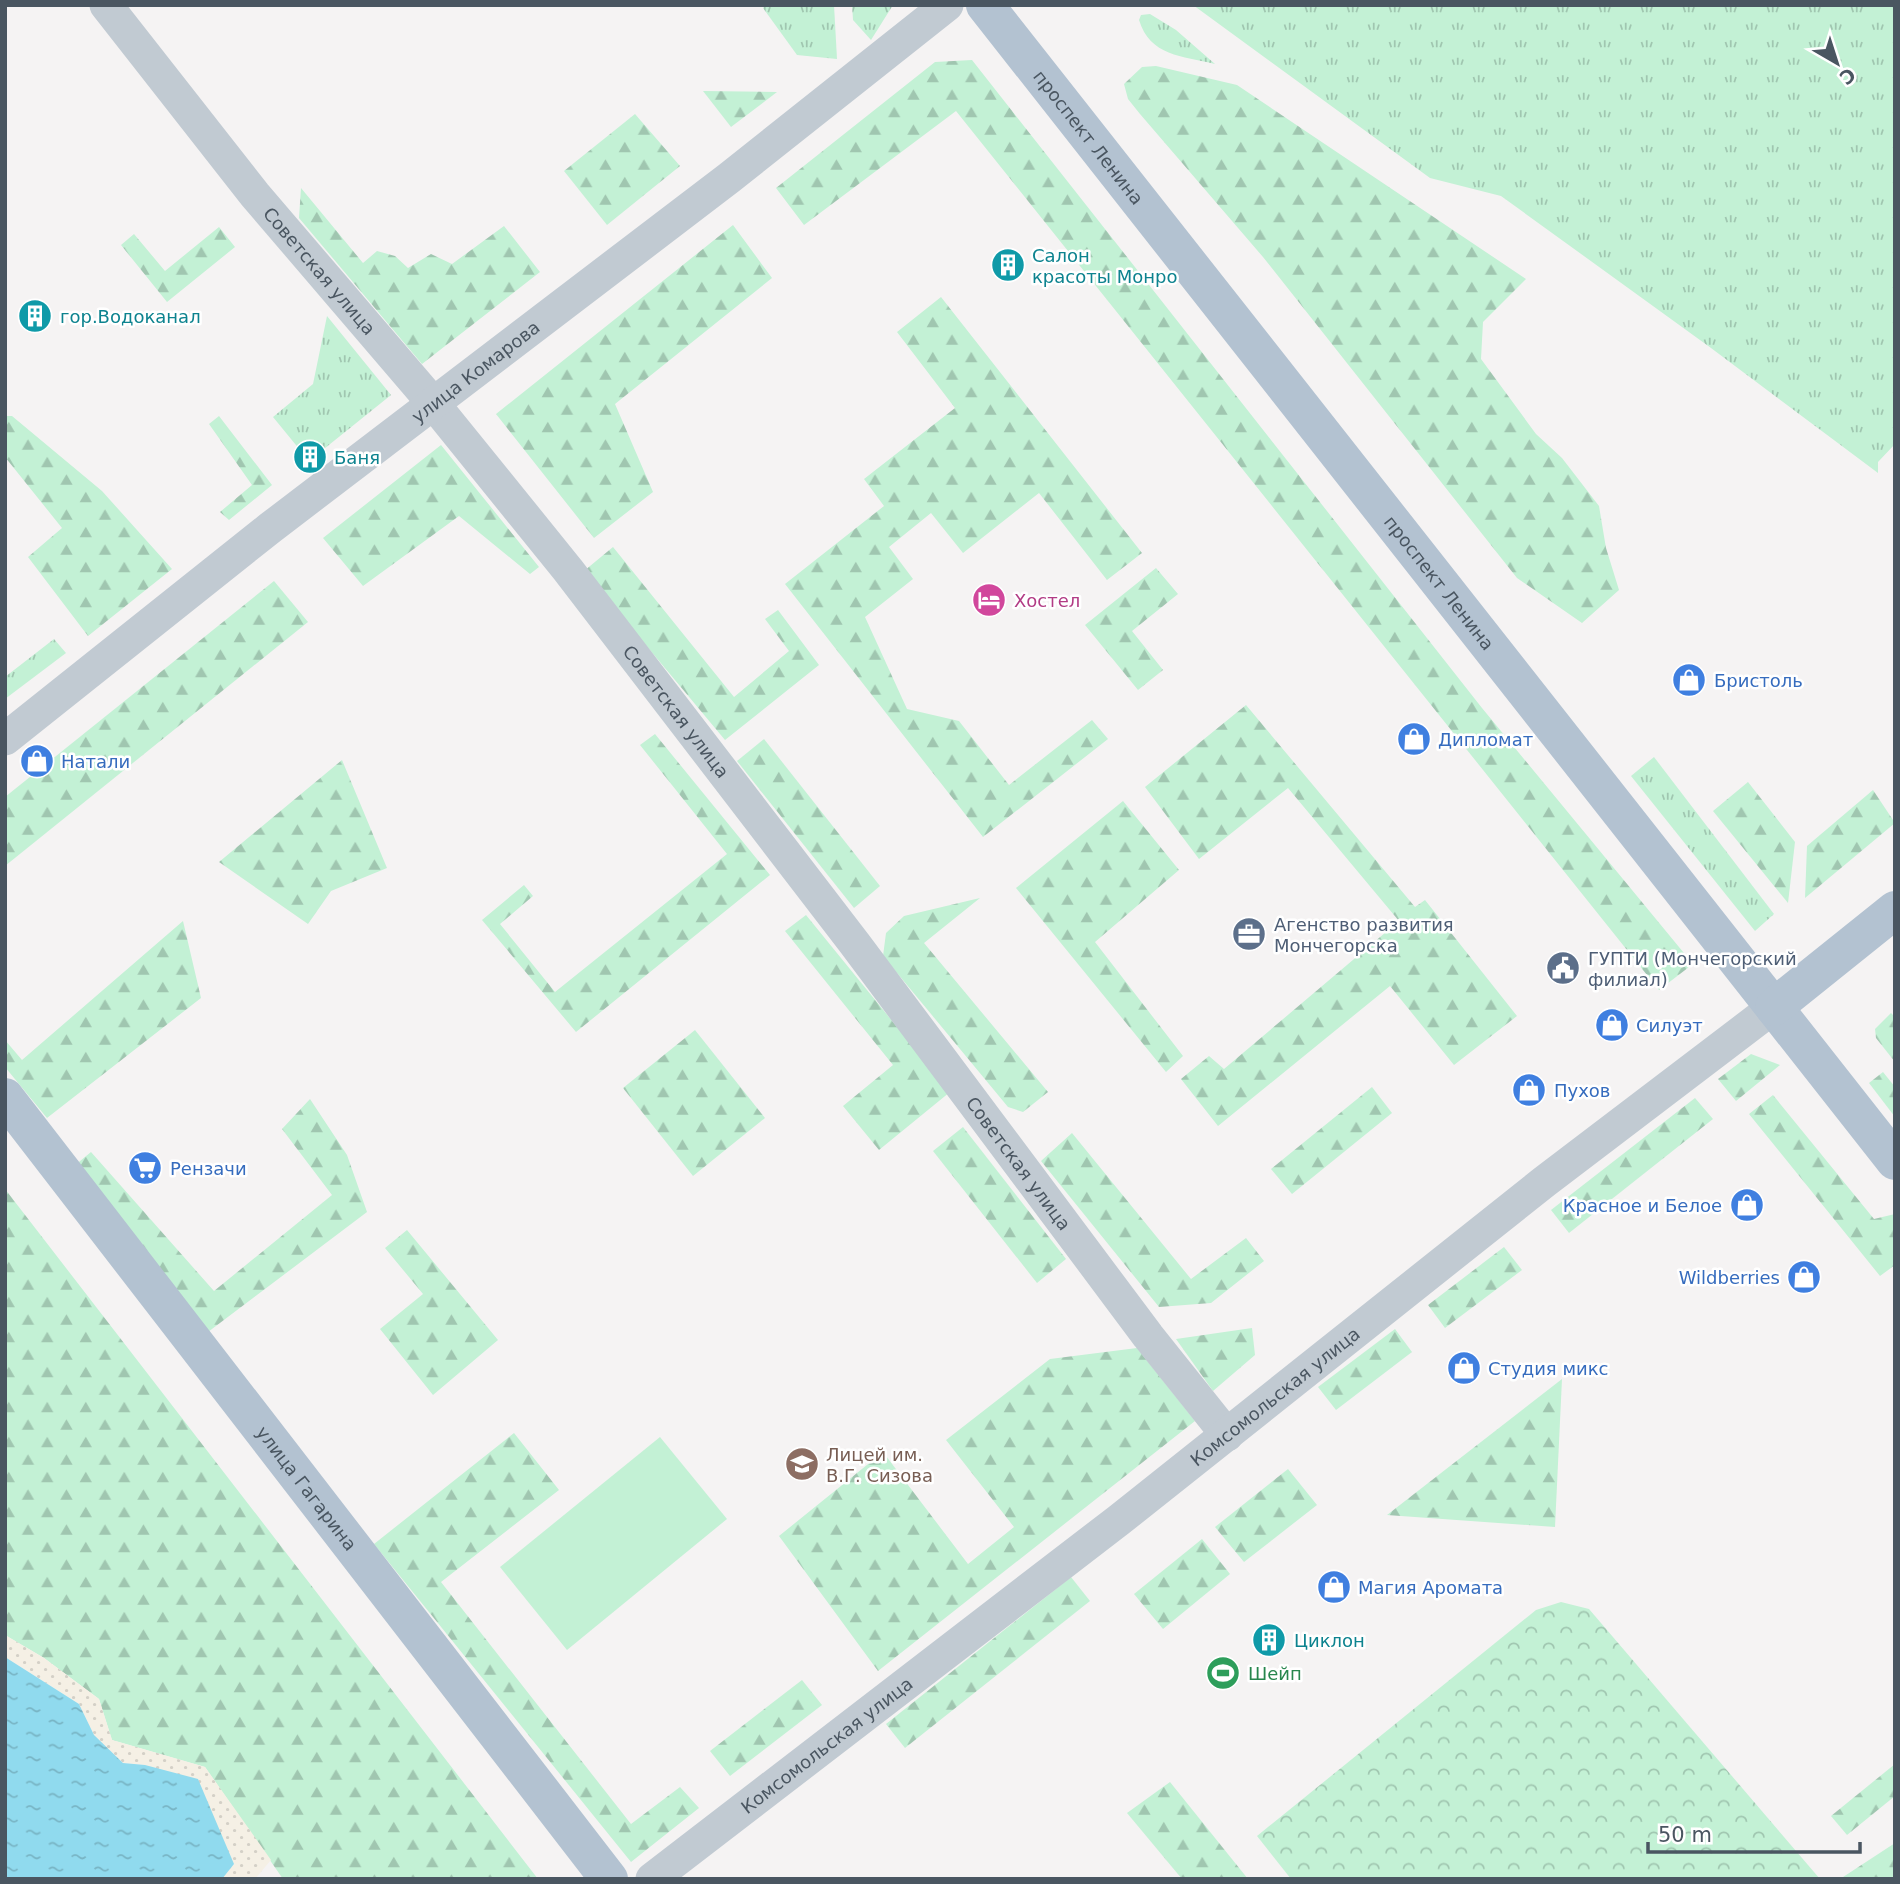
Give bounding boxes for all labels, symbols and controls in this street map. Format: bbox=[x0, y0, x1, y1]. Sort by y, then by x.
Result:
north arrow bbox=[1802, 28, 1872, 98]
text: С bbox=[1835, 63, 1860, 89]
street label: проспект Ленина bbox=[1030, 66, 1148, 208]
street label: Советская улица bbox=[259, 203, 380, 339]
place label: Салон красоты Монро bbox=[1032, 245, 1177, 287]
building icon: Салон красоты Монро bbox=[989, 246, 1027, 284]
building icon: гор.Водоканал bbox=[16, 297, 54, 335]
place label: гор.Водоканал bbox=[60, 306, 201, 327]
street label: улица Комарова bbox=[407, 316, 544, 427]
building icon: Баня bbox=[291, 438, 329, 476]
place label: Баня bbox=[334, 447, 380, 468]
street label: проспект Ленина bbox=[1380, 511, 1499, 654]
hotel icon: Хостел bbox=[970, 581, 1008, 619]
place label: Хостел bbox=[1014, 590, 1080, 611]
street label: Советская улица bbox=[619, 641, 734, 782]
shop icon: Бристоль bbox=[1670, 661, 1708, 699]
place label: Бристоль bbox=[1714, 670, 1803, 691]
shop icon: Дипломат bbox=[1395, 720, 1433, 758]
place label: Дипломат bbox=[1438, 729, 1533, 750]
shop icon: Натали bbox=[18, 742, 56, 780]
place label: Натали bbox=[61, 751, 130, 772]
place label: Агенство развития Мончегорска bbox=[1274, 914, 1454, 956]
office icon: Агенство развития Мончегорска bbox=[1230, 915, 1268, 953]
place label: ГУПТИ (Мончегорский филиал) bbox=[1588, 948, 1797, 990]
public building icon: ГУПТИ (Мончегорский филиал) bbox=[1544, 949, 1582, 987]
shop icon: Силуэт bbox=[1593, 1006, 1631, 1044]
place label: Силуэт bbox=[1636, 1015, 1703, 1036]
shop icon: Пухов bbox=[1510, 1071, 1548, 1109]
place label: Пухов bbox=[1554, 1080, 1610, 1101]
street label: Советская улица bbox=[962, 1092, 1076, 1234]
supermarket icon: Рензачи bbox=[126, 1149, 164, 1187]
place label: Рензачи bbox=[170, 1158, 247, 1179]
shop icon: Красное и Белое bbox=[1728, 1186, 1766, 1224]
place label: Красное и Белое bbox=[1563, 1195, 1722, 1216]
shop icon: Wildberries bbox=[1785, 1258, 1823, 1296]
place label: Wildberries bbox=[1679, 1267, 1780, 1288]
street label: Комсомольская улица bbox=[1186, 1322, 1364, 1470]
shop icon: Студия микс bbox=[1445, 1349, 1483, 1387]
place label: Студия микс bbox=[1488, 1358, 1608, 1379]
street label: улица Гагарина bbox=[252, 1422, 362, 1554]
place label: Лицей им. В.Г. Сизова bbox=[826, 1444, 933, 1486]
school or university icon: Лицей им. В.Г. Сизова bbox=[783, 1445, 821, 1483]
shop icon: Магия Аромата bbox=[1315, 1568, 1353, 1606]
place label: Магия Аромата bbox=[1358, 1577, 1503, 1598]
building icon: Циклон bbox=[1250, 1621, 1288, 1659]
place label: Циклон bbox=[1294, 1630, 1365, 1651]
sports icon: Шейп bbox=[1204, 1654, 1242, 1692]
place label: Шейп bbox=[1248, 1663, 1302, 1684]
street label: Комсомольская улица bbox=[737, 1672, 916, 1817]
scale bar bbox=[1648, 1811, 1860, 1855]
text: 50 m bbox=[1658, 1823, 1712, 1847]

